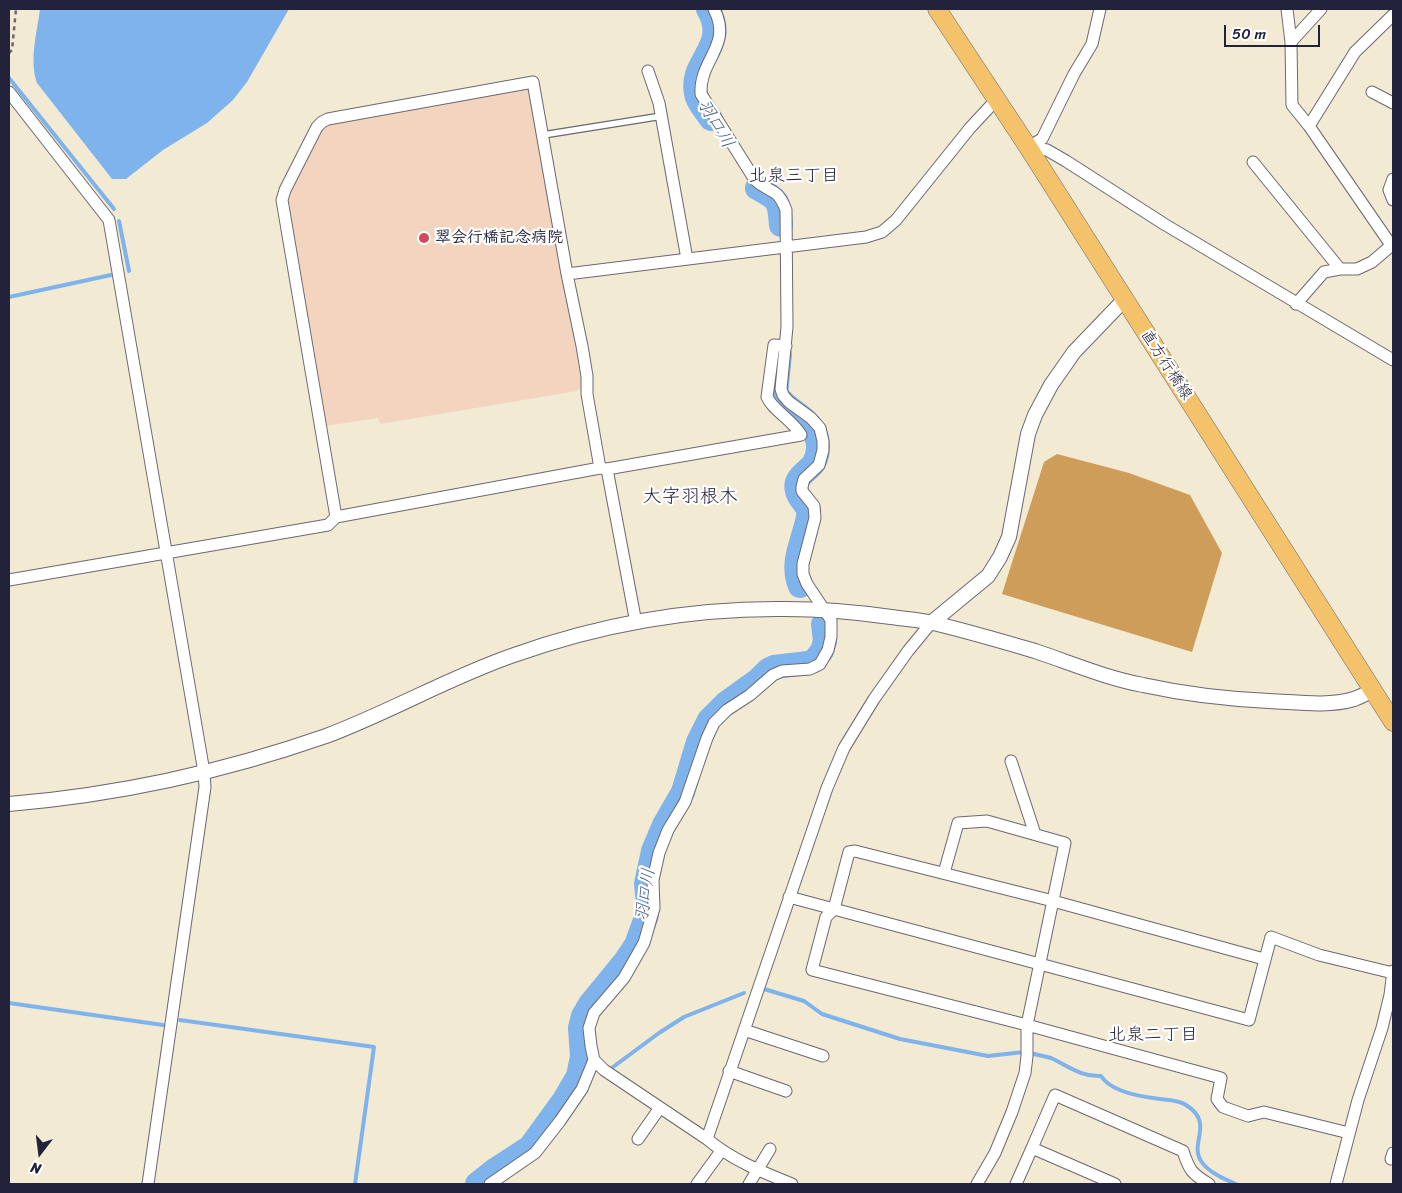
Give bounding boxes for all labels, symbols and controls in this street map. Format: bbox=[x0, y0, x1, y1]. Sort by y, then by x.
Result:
scale bar bbox=[1227, 15, 1323, 47]
text: 50 m bbox=[1232, 21, 1266, 47]
water label: 羽口川 bbox=[692, 95, 738, 153]
district label: 北泉三丁目 bbox=[749, 165, 839, 187]
place label: 翠会行橋記念病院 bbox=[435, 228, 563, 248]
marker: 翠会行橋記念病院 bbox=[417, 231, 431, 245]
street label: 直方行橋線 bbox=[1136, 326, 1196, 404]
district label: 大字羽根木 bbox=[643, 486, 737, 508]
water label: 羽口川 bbox=[632, 867, 660, 923]
district label: 北泉二丁目 bbox=[1108, 1024, 1198, 1046]
north arrow bbox=[15, 1128, 65, 1178]
text: N bbox=[28, 1155, 44, 1181]

